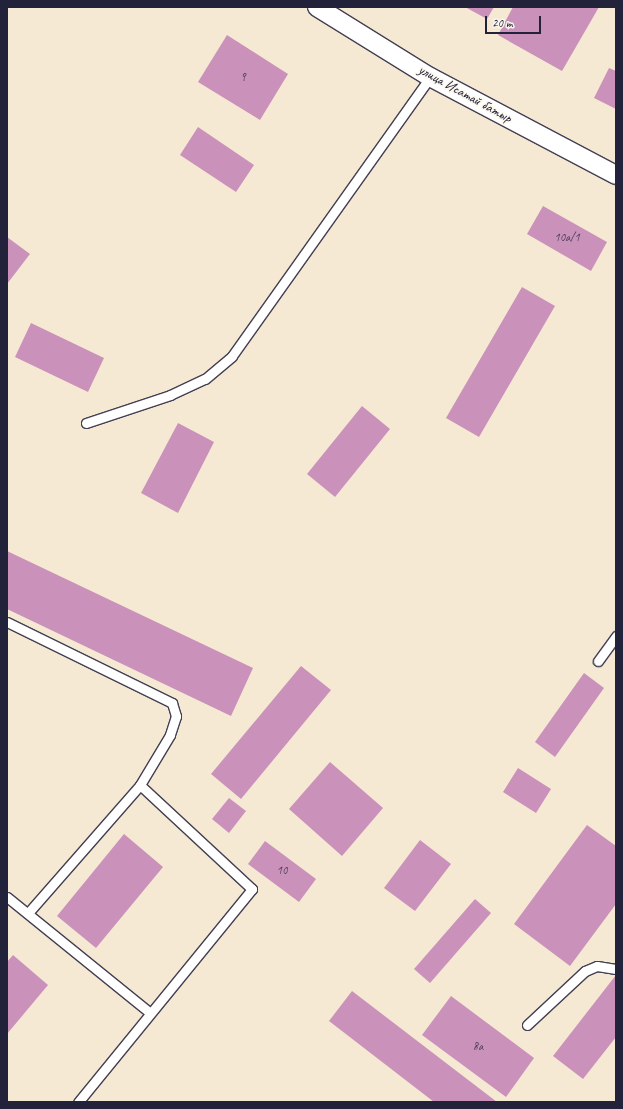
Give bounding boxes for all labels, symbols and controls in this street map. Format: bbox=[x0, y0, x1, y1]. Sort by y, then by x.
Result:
scale bar bbox=[487, 8, 543, 34]
text: 20 m bbox=[492, 15, 512, 31]
street label: улица Исатай батыр bbox=[415, 61, 515, 127]
house number: 9 bbox=[240, 71, 246, 85]
house number: 10а/1 bbox=[554, 231, 580, 245]
house number: 10 bbox=[277, 864, 287, 878]
house number: 8а bbox=[473, 1040, 483, 1054]

